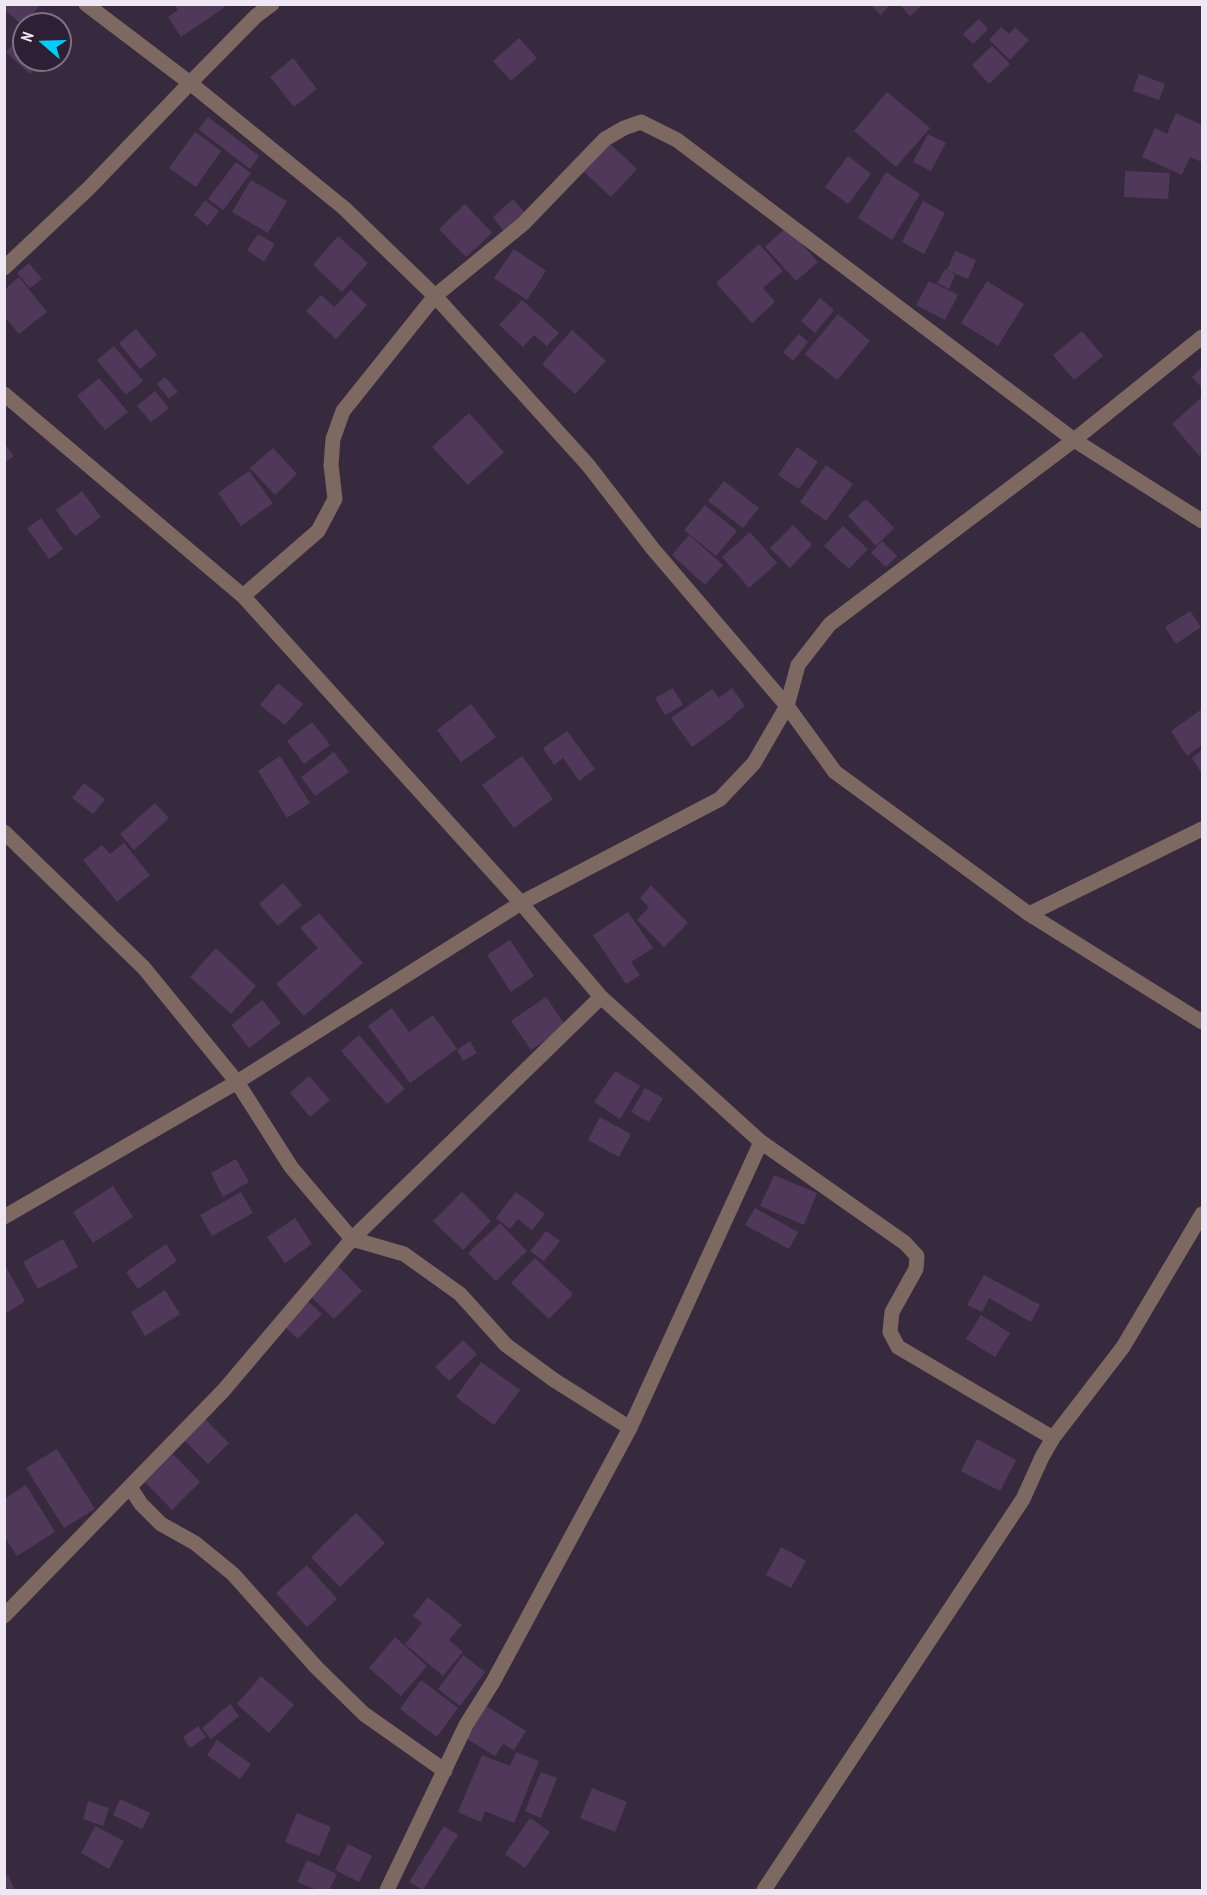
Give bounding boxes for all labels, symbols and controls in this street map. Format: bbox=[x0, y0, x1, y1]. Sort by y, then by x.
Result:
north arrow bbox=[12, 12, 72, 72]
text: N bbox=[16, 29, 38, 44]

